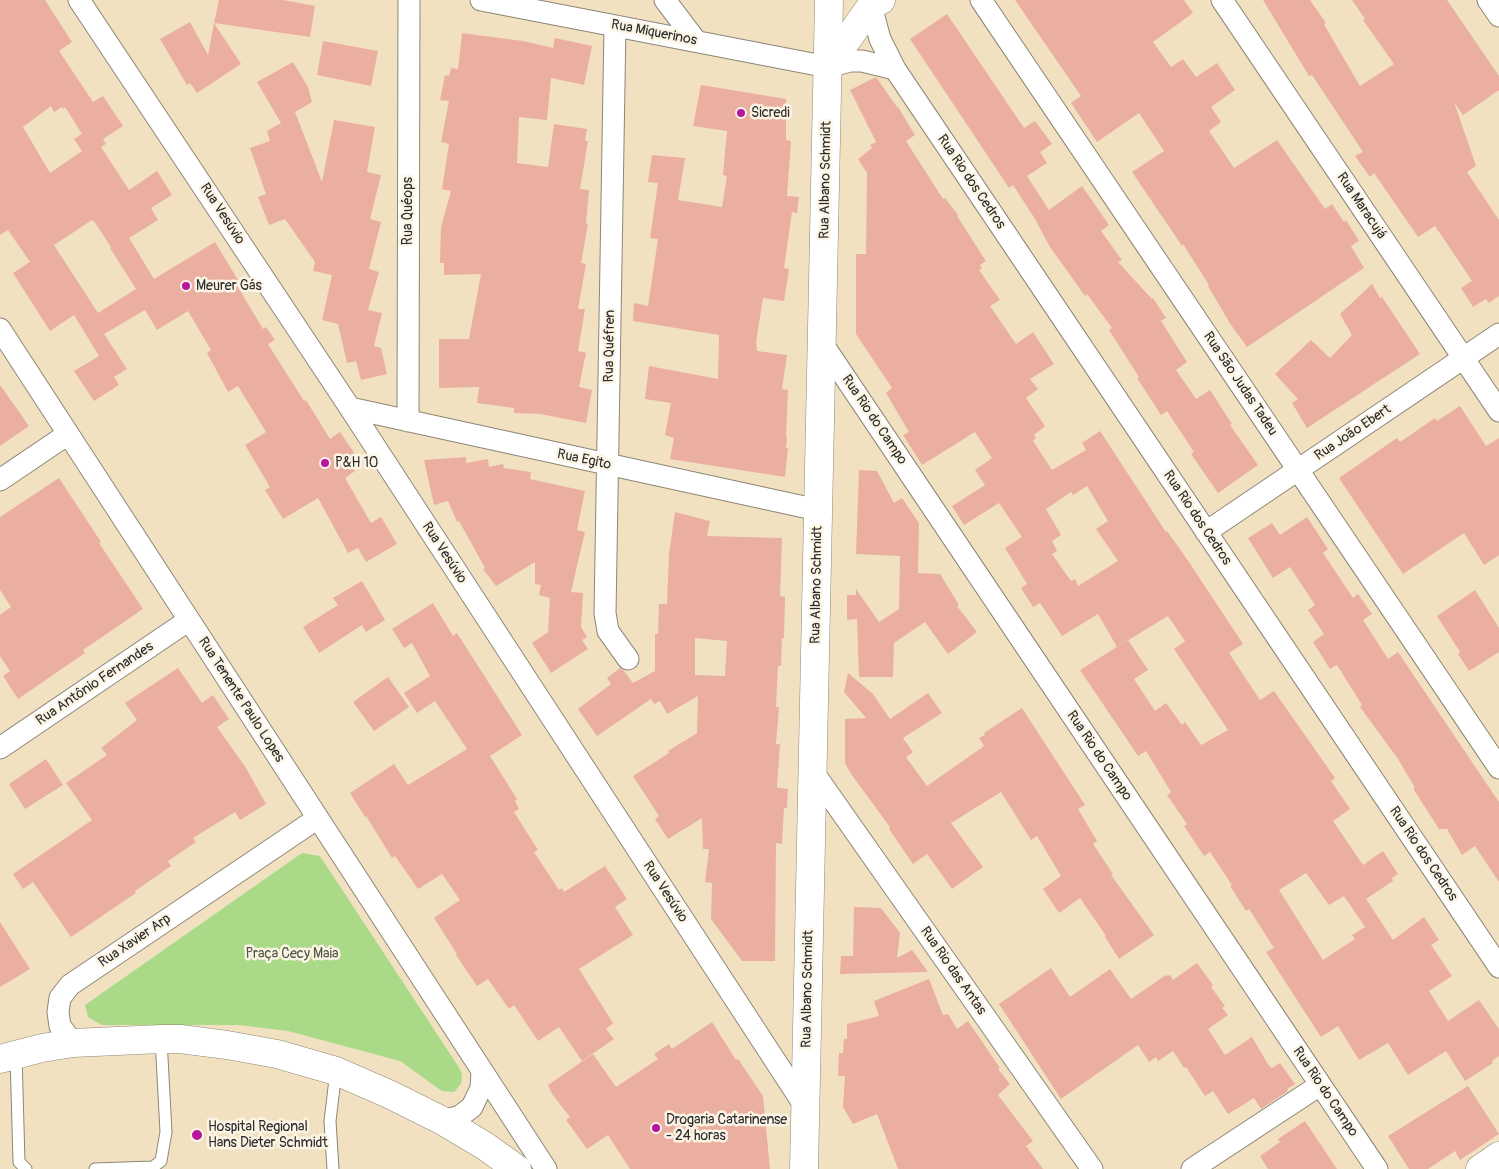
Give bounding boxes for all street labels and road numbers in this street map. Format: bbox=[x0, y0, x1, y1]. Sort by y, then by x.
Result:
street label: Rua Miquerinos bbox=[610, 16, 698, 50]
street label: Rua Albano Schmidt bbox=[817, 121, 835, 239]
street label: Rua Rio dos Cedros bbox=[933, 132, 1009, 232]
street label: Rua Maracujá bbox=[1333, 170, 1389, 242]
street label: Rua Quéops bbox=[400, 177, 416, 245]
street label: Rua Vesúvio bbox=[196, 180, 248, 248]
street label: Rua Quéfren bbox=[601, 310, 619, 382]
street label: Rua São Judas Tadeu bbox=[1199, 329, 1281, 439]
street label: Rua Rio do Campo bbox=[838, 372, 910, 468]
street label: Rua João Ebert bbox=[1312, 401, 1394, 465]
street label: Rua Egito bbox=[556, 446, 612, 474]
street label: Rua Rio dos Cedros bbox=[1159, 468, 1235, 568]
street label: Rua Vesúvio bbox=[418, 519, 470, 587]
street label: Rua Albano Schmidt bbox=[808, 526, 826, 644]
street label: Rua Tenente Paulo Lopes bbox=[194, 634, 288, 766]
street label: Rua Antônio Fernandes bbox=[33, 638, 157, 730]
street label: Rua Rio do Campo bbox=[1063, 708, 1135, 804]
street label: Rua Rio dos Cedros bbox=[1385, 804, 1461, 904]
street label: Rua Vesúvio bbox=[639, 858, 691, 926]
street label: Rua Xavier Arp bbox=[96, 911, 174, 971]
street label: Rua Rio das Antas bbox=[916, 924, 990, 1018]
street label: Rua Albano Schmidt bbox=[799, 930, 817, 1048]
street label: Rua Rio do Campo bbox=[1289, 1044, 1361, 1140]

